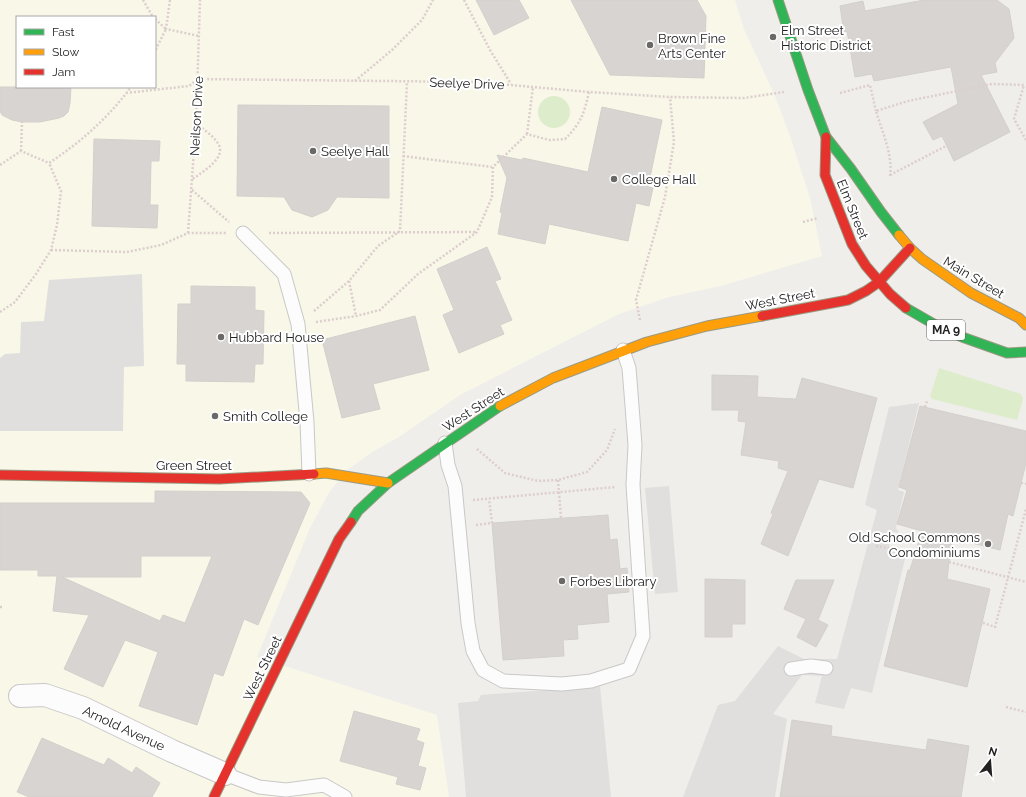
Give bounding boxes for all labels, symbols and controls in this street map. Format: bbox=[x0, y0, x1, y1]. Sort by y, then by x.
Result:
legend bbox=[16, 16, 156, 88]
place label: Elm Street Historic District bbox=[781, 23, 872, 53]
text: Fast bbox=[52, 25, 75, 39]
place label: Brown Fine Arts Center bbox=[658, 31, 726, 61]
marker: Elm Street Historic District bbox=[768, 32, 778, 42]
marker: Brown Fine Arts Center bbox=[645, 40, 655, 50]
text: Slow bbox=[52, 45, 79, 59]
text: Jam bbox=[52, 65, 75, 79]
street label: Neilson Drive bbox=[187, 75, 206, 156]
street label: Seelye Drive bbox=[429, 75, 505, 92]
place label: Seelye Hall bbox=[321, 144, 389, 159]
marker: Seelye Hall bbox=[308, 146, 318, 156]
place label: College Hall bbox=[622, 172, 696, 187]
marker: College Hall bbox=[609, 174, 619, 184]
street label: Elm Street bbox=[834, 177, 871, 242]
street label: Main Street bbox=[941, 253, 1007, 302]
street label: West Street bbox=[744, 285, 817, 314]
road number: MA 9 bbox=[927, 320, 965, 340]
place label: Hubbard House bbox=[229, 330, 324, 345]
marker: Hubbard House bbox=[216, 332, 226, 342]
street label: West Street bbox=[440, 384, 507, 435]
place label: Smith College bbox=[223, 409, 308, 424]
marker: Smith College bbox=[210, 411, 220, 421]
street label: Green Street bbox=[156, 458, 233, 473]
place label: Old School Commons Condominiums bbox=[849, 530, 980, 560]
marker: Old School Commons Condominiums bbox=[983, 539, 993, 549]
place label: Forbes Library bbox=[570, 574, 656, 589]
marker: Forbes Library bbox=[557, 576, 567, 586]
street label: West Street bbox=[240, 633, 285, 703]
street label: Arnold Avenue bbox=[80, 703, 168, 754]
north arrow bbox=[970, 741, 1010, 781]
text: N bbox=[987, 744, 999, 759]

